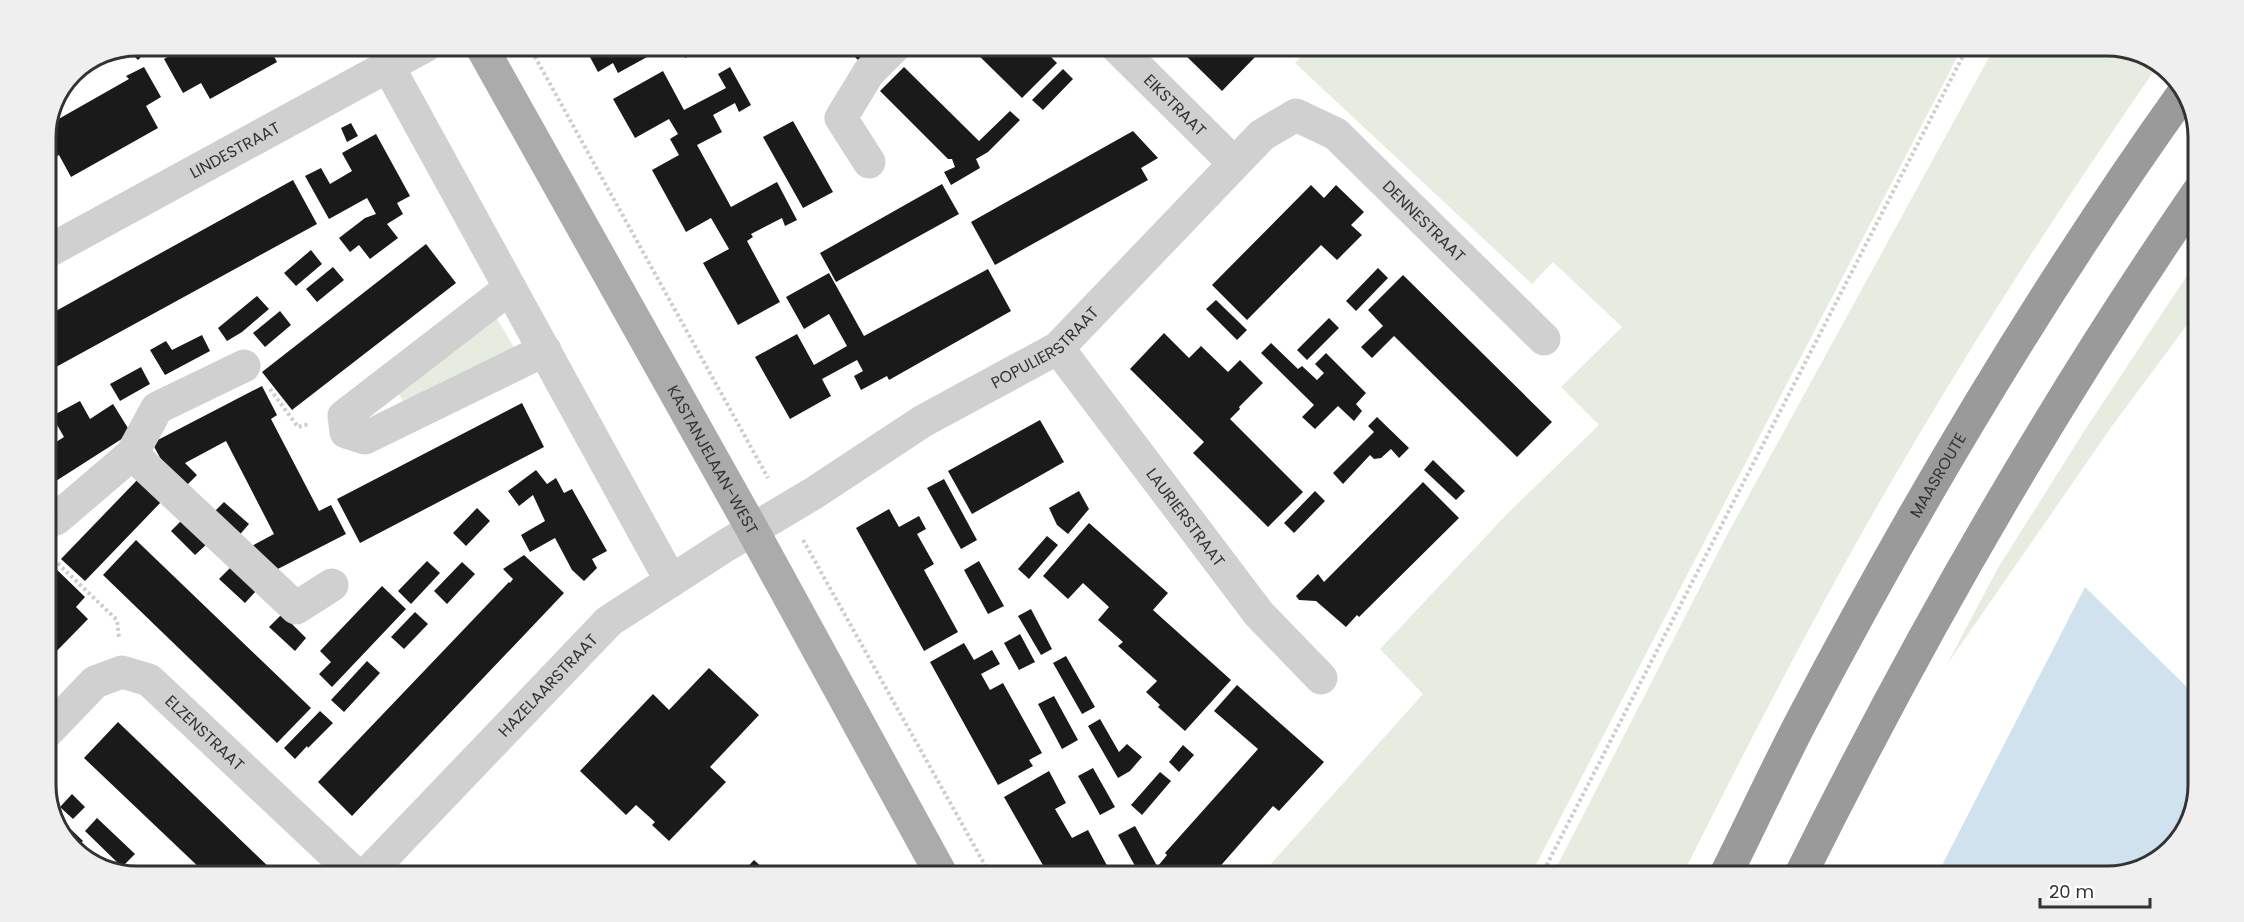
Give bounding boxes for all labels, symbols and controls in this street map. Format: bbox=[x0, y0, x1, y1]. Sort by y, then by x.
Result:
street label: EIKSTRAAT bbox=[1138, 69, 1212, 142]
street label: LINDESTRAAT bbox=[186, 116, 284, 184]
street label: DENNESTRAAT bbox=[1377, 175, 1471, 268]
street label: POPULIERSTRAAT bbox=[987, 301, 1104, 394]
street label: KASTANJELAAN-WEST bbox=[661, 381, 764, 539]
street label: MAASROUTE bbox=[1904, 429, 1972, 522]
street label: LAURIERSTRAAT bbox=[1141, 463, 1230, 572]
street label: HAZELAARSTRAAT bbox=[493, 628, 603, 742]
street label: ELZENSTRAAT bbox=[160, 690, 250, 776]
scale bar bbox=[2040, 871, 2150, 909]
text: 20 m bbox=[2049, 879, 2094, 904]

